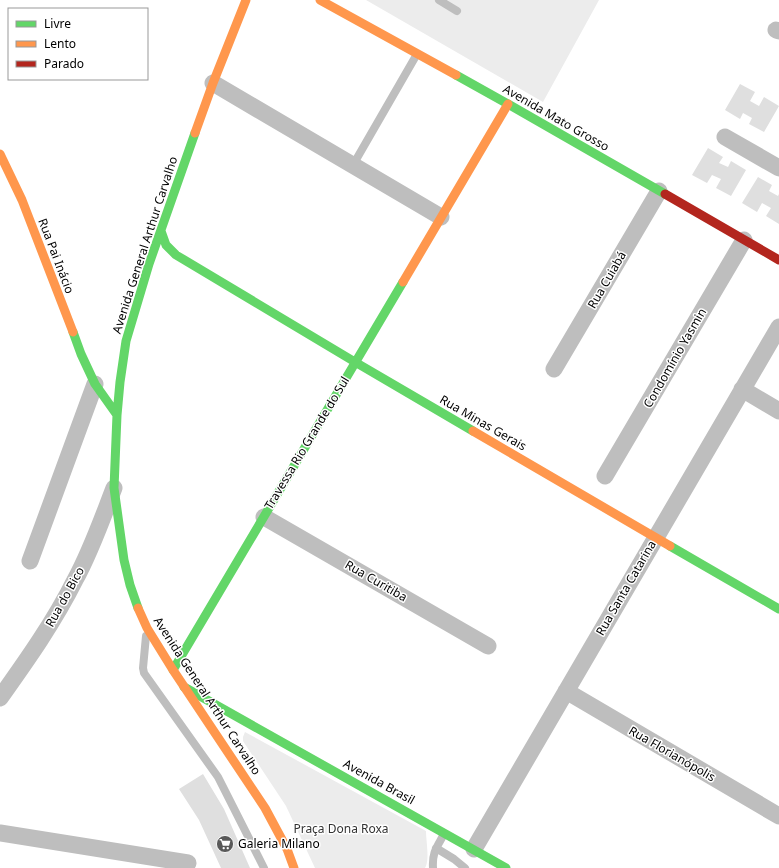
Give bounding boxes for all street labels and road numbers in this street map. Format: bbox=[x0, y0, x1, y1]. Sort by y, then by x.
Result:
street label: Avenida Mato Grosso bbox=[500, 80, 612, 155]
street label: Avenida General Arthur Carvalho bbox=[108, 154, 181, 336]
street label: Rua Pai Inácio bbox=[34, 216, 79, 296]
street label: Rua Cuiabá bbox=[583, 248, 630, 312]
street label: Condomínio Yasmin bbox=[639, 305, 710, 411]
street label: Travessa Rio Grande do Sul bbox=[260, 373, 353, 512]
street label: Rua Minas Gerais bbox=[437, 391, 530, 454]
street label: Rua Santa Catarina bbox=[591, 537, 660, 638]
street label: Rua Curitiba bbox=[342, 556, 411, 605]
street label: Rua do Bico bbox=[41, 564, 88, 630]
street label: Avenida General Arthur Carvalho bbox=[150, 613, 265, 778]
street label: Rua Florianópolis bbox=[626, 722, 719, 785]
street label: Avenida Brasil bbox=[340, 755, 418, 808]

